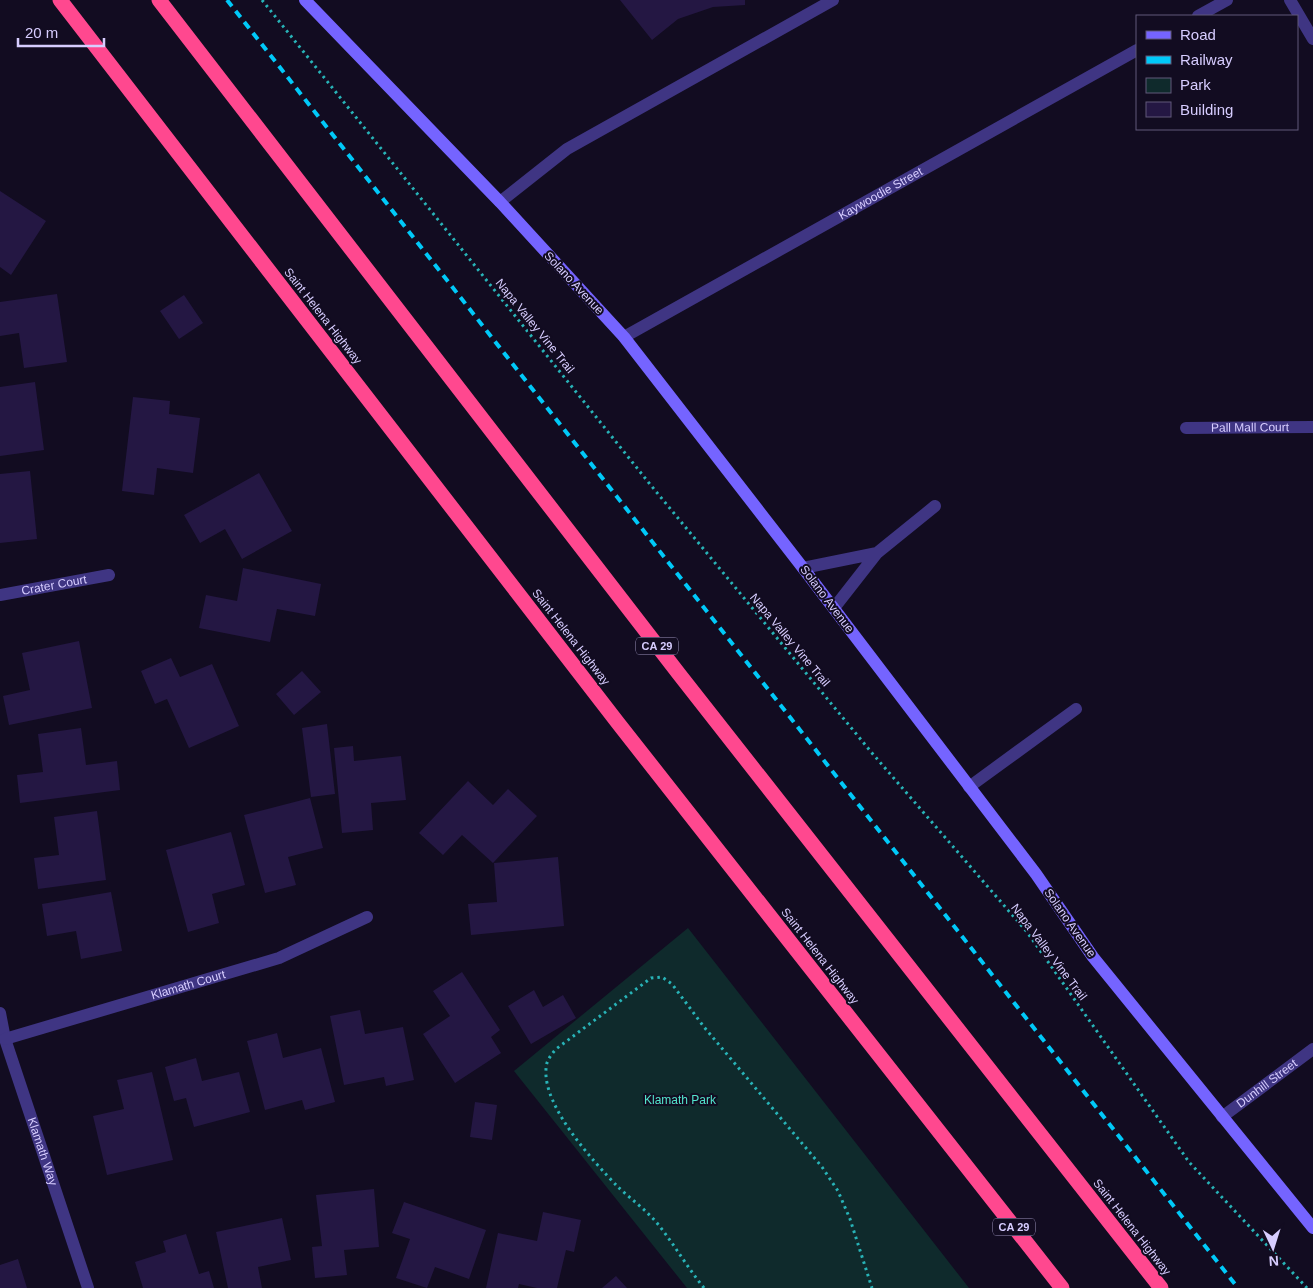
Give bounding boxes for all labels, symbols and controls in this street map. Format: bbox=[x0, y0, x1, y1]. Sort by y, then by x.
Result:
scale bar bbox=[18, 15, 104, 47]
legend bbox=[1136, 15, 1298, 130]
text: 20 m bbox=[25, 24, 58, 41]
text: Road bbox=[1180, 26, 1216, 43]
text: Railway bbox=[1180, 51, 1233, 68]
text: Park bbox=[1180, 76, 1211, 93]
text: Building bbox=[1180, 101, 1233, 118]
street label: Kaywoodie Street bbox=[836, 164, 926, 223]
street label: Solano Avenue bbox=[541, 249, 607, 317]
street label: Saint Helena Highway bbox=[281, 265, 365, 367]
street label: Napa Valley Vine Trail bbox=[493, 276, 577, 376]
street label: Pall Mall Court bbox=[1211, 420, 1290, 435]
street label: Solano Avenue bbox=[797, 563, 857, 636]
street label: Crater Court bbox=[20, 572, 89, 598]
street label: Saint Helena Highway bbox=[529, 586, 613, 688]
street label: Napa Valley Vine Trail bbox=[747, 591, 833, 689]
road number: CA 29 bbox=[636, 637, 678, 654]
street label: Solano Avenue bbox=[1041, 886, 1099, 960]
street label: Napa Valley Vine Trail bbox=[1008, 901, 1090, 1003]
street label: Saint Helena Highway bbox=[778, 905, 862, 1007]
street label: Klamath Court bbox=[149, 967, 228, 1002]
street label: Dunhill Street bbox=[1234, 1056, 1300, 1111]
park label: Klamath Park bbox=[644, 1093, 717, 1107]
street label: Klamath Way bbox=[25, 1116, 60, 1187]
street label: Saint Helena Highway bbox=[1090, 1176, 1174, 1278]
road number: CA 29 bbox=[993, 1218, 1035, 1236]
north arrow bbox=[1248, 1223, 1298, 1273]
text: N bbox=[1268, 1253, 1280, 1269]

